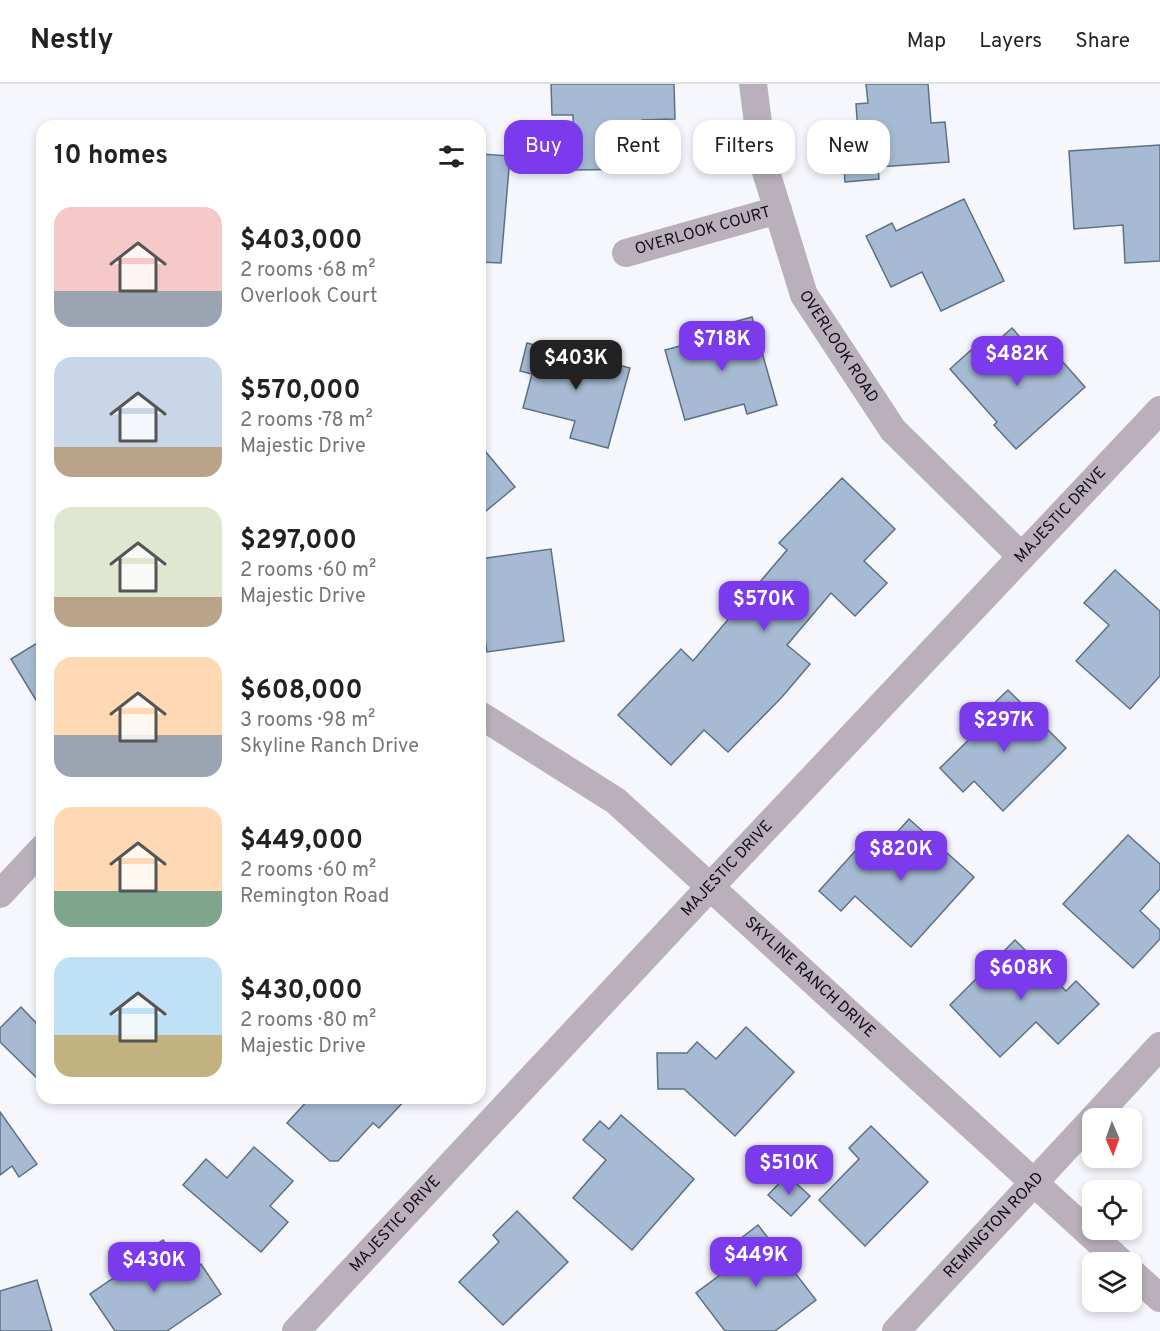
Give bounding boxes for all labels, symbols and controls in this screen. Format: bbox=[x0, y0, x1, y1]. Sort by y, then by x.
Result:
text: Nestly bbox=[30, 23, 113, 59]
text: Map bbox=[907, 28, 946, 55]
text: Layers bbox=[979, 28, 1042, 55]
text: Share bbox=[1075, 28, 1130, 55]
chip: Buy bbox=[504, 120, 583, 174]
chip: Rent bbox=[595, 120, 681, 174]
chip: Filters bbox=[693, 120, 795, 174]
chip: New bbox=[807, 120, 890, 174]
text: 10 homes bbox=[54, 140, 168, 173]
icon: filters bbox=[435, 140, 468, 173]
street label: OVERLOOK COURT bbox=[633, 203, 773, 260]
text: $403,000 bbox=[240, 225, 362, 258]
icon: home bbox=[102, 231, 174, 303]
text: 2 rooms · 68 m² bbox=[240, 258, 376, 284]
text: Overlook Court bbox=[240, 284, 378, 310]
street label: OVERLOOK ROAD bbox=[794, 287, 883, 407]
pin: $718K bbox=[680, 321, 764, 372]
text: $718K bbox=[693, 327, 751, 353]
pin: $482K bbox=[975, 336, 1059, 387]
pin: $403K bbox=[534, 340, 618, 391]
text: $482K bbox=[985, 342, 1049, 368]
text: $403K bbox=[544, 346, 608, 372]
text: $570,000 bbox=[240, 375, 361, 408]
icon: home bbox=[102, 381, 174, 453]
text: 2 rooms · 78 m² bbox=[240, 408, 373, 434]
text: Majestic Drive bbox=[240, 434, 366, 460]
street label: MAJESTIC DRIVE bbox=[1011, 463, 1111, 568]
text: $297,000 bbox=[240, 525, 357, 558]
icon: home bbox=[102, 531, 174, 603]
text: 2 rooms · 60 m² bbox=[240, 558, 376, 584]
pin: $570K bbox=[722, 581, 806, 632]
text: Majestic Drive bbox=[240, 584, 366, 610]
text: $570K bbox=[733, 587, 795, 613]
text: $608,000 bbox=[240, 675, 362, 708]
icon: home bbox=[102, 681, 174, 753]
pin: $297K bbox=[962, 702, 1046, 753]
text: 3 rooms · 98 m² bbox=[240, 708, 375, 734]
text: $297K bbox=[973, 708, 1035, 734]
text: Skyline Ranch Drive bbox=[240, 734, 419, 760]
street label: MAJESTIC DRIVE bbox=[677, 817, 777, 921]
text: $449,000 bbox=[240, 825, 363, 858]
icon: home bbox=[102, 831, 174, 903]
pin: $820K bbox=[859, 831, 943, 882]
text: $820K bbox=[869, 837, 933, 863]
text: 2 rooms · 60 m² bbox=[240, 858, 376, 884]
text: Remington Road bbox=[240, 884, 389, 910]
street label: SKYLINE RANCH DRIVE bbox=[740, 913, 879, 1043]
pin: $608K bbox=[979, 950, 1063, 1001]
text: $608K bbox=[989, 956, 1053, 982]
text: $430,000 bbox=[240, 975, 363, 1008]
icon: home bbox=[102, 981, 174, 1053]
text: 2 rooms · 80 m² bbox=[240, 1008, 376, 1034]
text: Majestic Drive bbox=[240, 1034, 366, 1060]
north arrow bbox=[1082, 1108, 1142, 1168]
map controls bbox=[1082, 1108, 1142, 1312]
pin: $510K bbox=[747, 1145, 831, 1196]
text: $510K bbox=[759, 1151, 819, 1177]
street label: REMINGTON ROAD bbox=[940, 1168, 1048, 1283]
street label: MAJESTIC DRIVE bbox=[346, 1172, 445, 1277]
button: locate bbox=[1082, 1180, 1142, 1240]
pin: $449K bbox=[714, 1237, 798, 1288]
pin: $430K bbox=[112, 1242, 196, 1293]
text: $449K bbox=[724, 1243, 788, 1269]
text: $430K bbox=[122, 1248, 186, 1274]
button: layers bbox=[1082, 1252, 1142, 1312]

